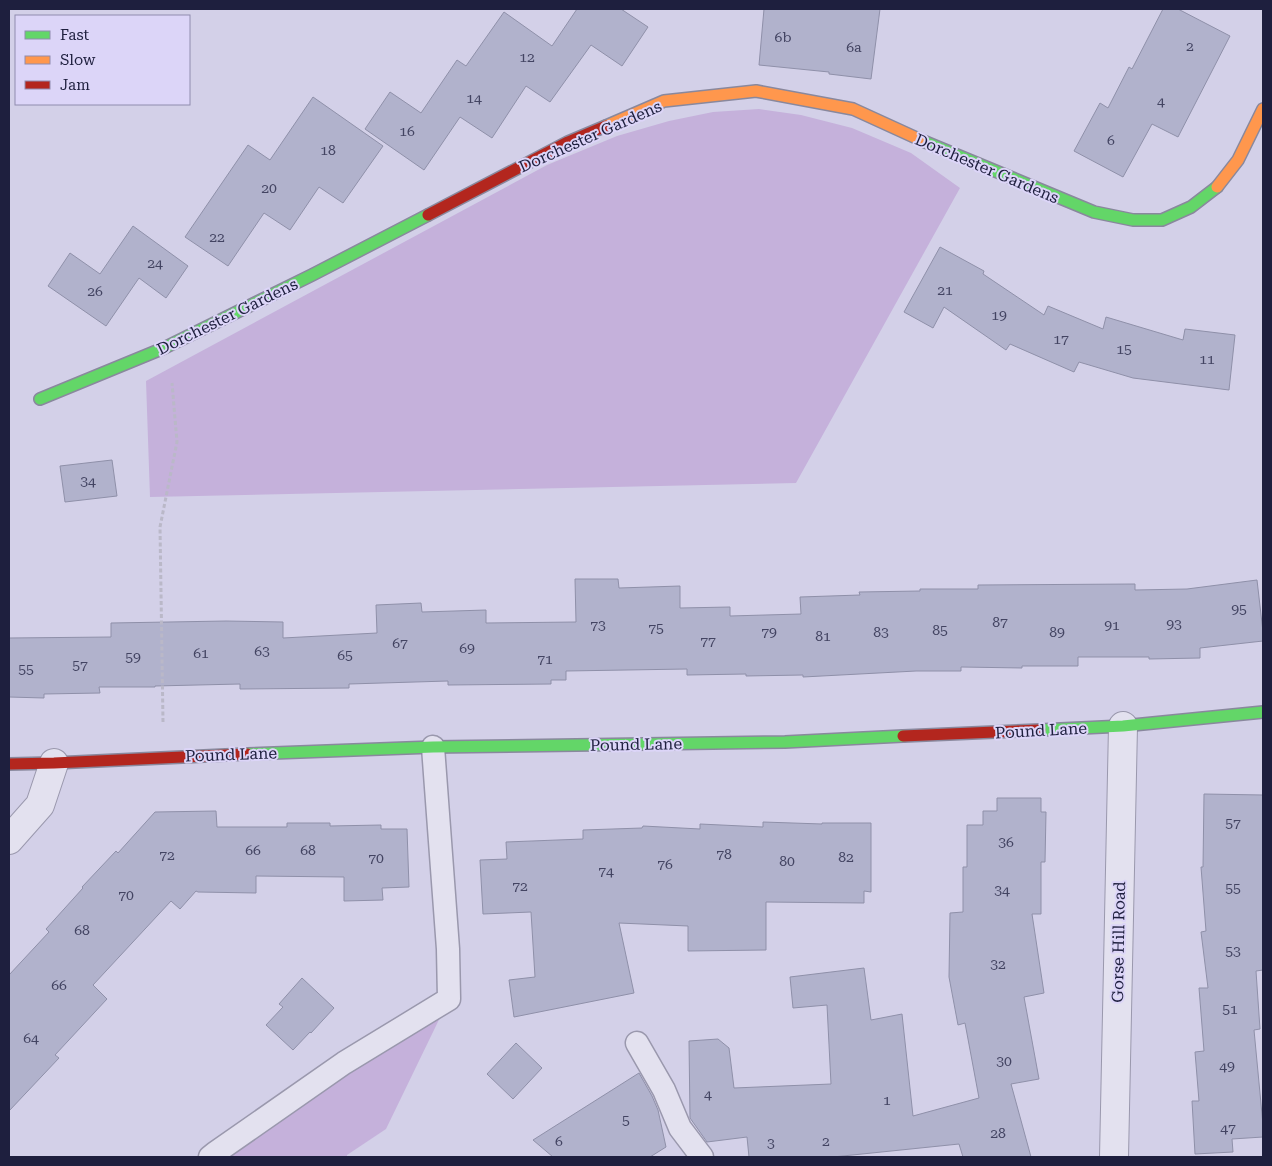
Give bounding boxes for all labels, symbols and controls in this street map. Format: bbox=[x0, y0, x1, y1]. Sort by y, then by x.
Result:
legend bbox=[15, 15, 190, 105]
text: Fast bbox=[60, 26, 90, 44]
house number: 6b bbox=[775, 29, 791, 45]
house number: 2 bbox=[1186, 38, 1194, 54]
house number: 6a bbox=[846, 39, 862, 55]
house number: 12 bbox=[519, 49, 535, 65]
text: Slow bbox=[60, 51, 96, 69]
text: Jam bbox=[60, 76, 90, 94]
house number: 14 bbox=[466, 90, 482, 106]
house number: 4 bbox=[1157, 93, 1165, 109]
street label: Dorchester Gardens bbox=[516, 96, 665, 177]
house number: 16 bbox=[399, 123, 415, 139]
street label: Dorchester Gardens bbox=[912, 130, 1062, 208]
house number: 6 bbox=[1107, 132, 1115, 148]
house number: 18 bbox=[320, 142, 336, 158]
house number: 20 bbox=[261, 180, 277, 196]
house number: 22 bbox=[209, 229, 225, 245]
house number: 24 bbox=[147, 255, 163, 271]
street label: Dorchester Gardens bbox=[154, 274, 301, 359]
house number: 21 bbox=[937, 282, 953, 298]
house number: 26 bbox=[87, 283, 103, 299]
house number: 19 bbox=[991, 307, 1007, 323]
house number: 17 bbox=[1053, 331, 1069, 347]
house number: 15 bbox=[1116, 341, 1132, 357]
house number: 11 bbox=[1199, 351, 1215, 367]
house number: 34 bbox=[80, 473, 96, 489]
house number: 95 bbox=[1231, 601, 1247, 617]
house number: 87 bbox=[992, 614, 1008, 630]
house number: 93 bbox=[1166, 616, 1182, 632]
house number: 73 bbox=[590, 617, 606, 633]
house number: 91 bbox=[1104, 617, 1120, 633]
house number: 75 bbox=[648, 620, 664, 636]
house number: 85 bbox=[932, 622, 948, 638]
house number: 79 bbox=[761, 624, 777, 640]
house number: 83 bbox=[873, 624, 889, 640]
house number: 89 bbox=[1049, 624, 1065, 640]
house number: 81 bbox=[815, 628, 831, 644]
house number: 77 bbox=[700, 633, 716, 649]
house number: 67 bbox=[392, 635, 408, 651]
house number: 69 bbox=[459, 640, 475, 656]
house number: 63 bbox=[254, 643, 270, 659]
house number: 61 bbox=[193, 645, 209, 661]
house number: 65 bbox=[337, 647, 353, 663]
house number: 59 bbox=[125, 649, 141, 665]
house number: 71 bbox=[537, 651, 553, 667]
house number: 57 bbox=[72, 657, 88, 673]
house number: 55 bbox=[18, 661, 34, 677]
street label: Pound Lane bbox=[994, 719, 1088, 742]
street label: Pound Lane bbox=[590, 734, 682, 755]
street label: Pound Lane bbox=[185, 743, 278, 766]
house number: 57 bbox=[1225, 815, 1241, 831]
house number: 36 bbox=[998, 834, 1014, 850]
house number: 66 bbox=[245, 842, 261, 858]
house number: 68 bbox=[300, 842, 316, 858]
house number: 78 bbox=[716, 846, 732, 862]
house number: 72 bbox=[159, 847, 175, 863]
house number: 82 bbox=[838, 849, 854, 865]
house number: 70 bbox=[368, 850, 384, 866]
house number: 80 bbox=[779, 853, 795, 869]
house number: 76 bbox=[657, 856, 673, 872]
house number: 74 bbox=[598, 863, 614, 879]
house number: 72 bbox=[512, 878, 528, 894]
house number: 55 bbox=[1225, 880, 1241, 896]
street label: Gorse Hill Road bbox=[1108, 881, 1129, 1003]
house number: 34 bbox=[994, 882, 1010, 898]
house number: 70 bbox=[118, 887, 134, 903]
house number: 68 bbox=[74, 922, 90, 938]
house number: 53 bbox=[1225, 943, 1241, 959]
house number: 32 bbox=[990, 956, 1006, 972]
house number: 66 bbox=[51, 977, 67, 993]
house number: 51 bbox=[1222, 1001, 1238, 1017]
house number: 64 bbox=[23, 1030, 39, 1046]
house number: 30 bbox=[996, 1053, 1012, 1069]
house number: 49 bbox=[1219, 1058, 1235, 1074]
house number: 4 bbox=[704, 1086, 712, 1102]
house number: 1 bbox=[883, 1092, 891, 1108]
house number: 5 bbox=[622, 1112, 630, 1128]
house number: 47 bbox=[1220, 1120, 1236, 1136]
house number: 28 bbox=[990, 1125, 1006, 1141]
house number: 6 bbox=[555, 1133, 563, 1149]
house number: 2 bbox=[822, 1133, 830, 1149]
house number: 3 bbox=[767, 1135, 775, 1151]

